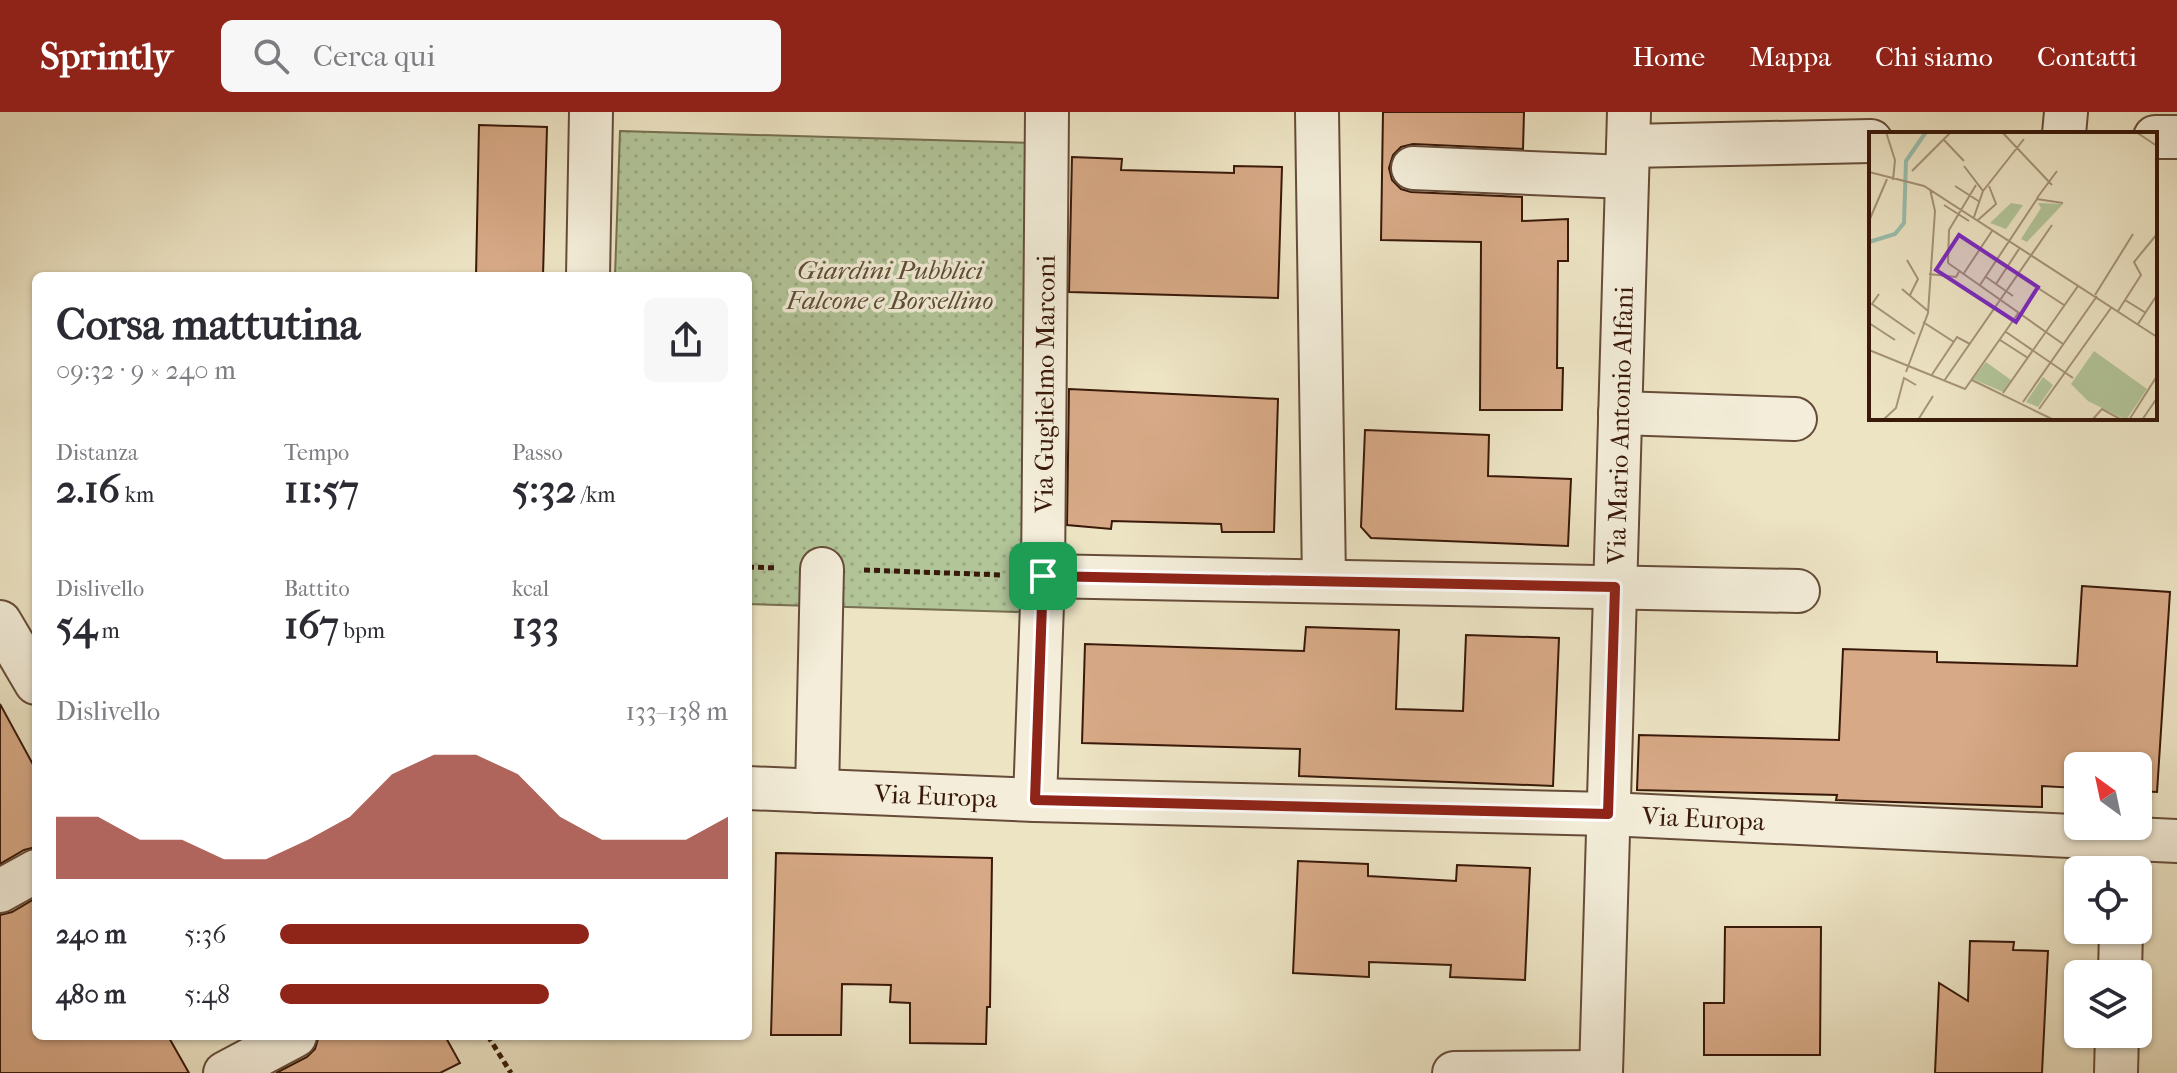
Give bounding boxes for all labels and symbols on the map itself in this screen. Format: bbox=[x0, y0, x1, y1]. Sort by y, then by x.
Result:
inset map bbox=[1869, 132, 2157, 420]
park label: Giardini Pubblici Falcone e Borsellino bbox=[786, 255, 993, 316]
street label: Via Guglielmo Marconi bbox=[1029, 255, 1062, 514]
street label: Via Mario Antonio Alfani bbox=[1601, 285, 1640, 566]
pin bbox=[1009, 542, 1077, 610]
north arrow bbox=[2064, 752, 2152, 840]
street label: Via Europa bbox=[873, 778, 999, 814]
street label: Via Europa bbox=[1640, 801, 1767, 837]

